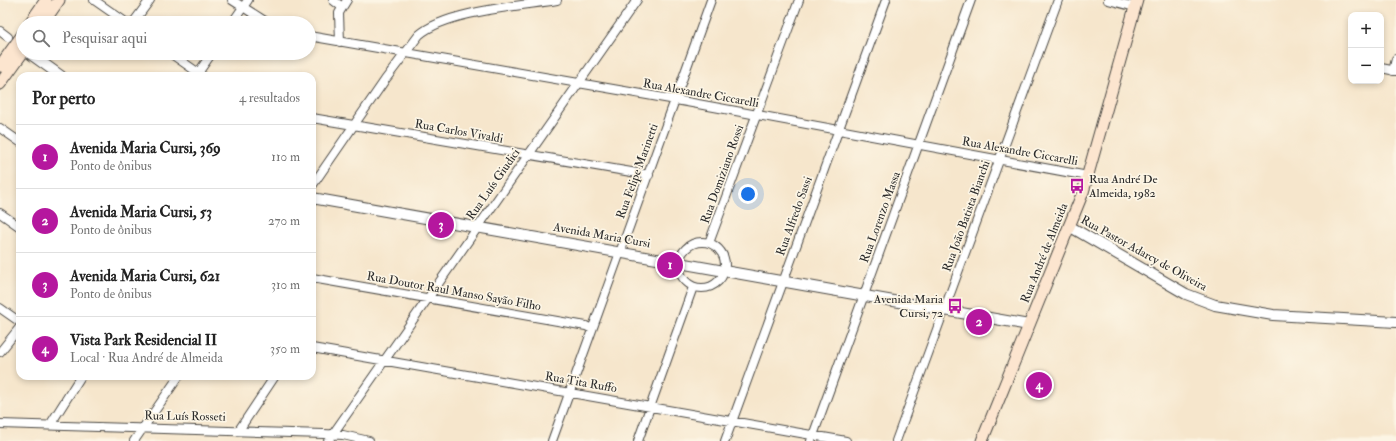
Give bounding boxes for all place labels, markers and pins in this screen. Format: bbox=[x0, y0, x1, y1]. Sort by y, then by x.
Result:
place label: Rua André De Almeida, 1982 bbox=[1088, 172, 1158, 201]
bus stop icon: Rua André De Almeida, 1982 bbox=[1068, 177, 1086, 195]
pin: 3 bbox=[428, 210, 454, 240]
pin: 1 bbox=[657, 250, 683, 280]
place label: Avenida Maria Cursi, 72 bbox=[873, 292, 944, 321]
bus stop icon: Avenida Maria Cursi, 72 bbox=[946, 297, 964, 315]
pin: 2 bbox=[966, 307, 992, 337]
pin: 4 bbox=[1026, 370, 1052, 400]

